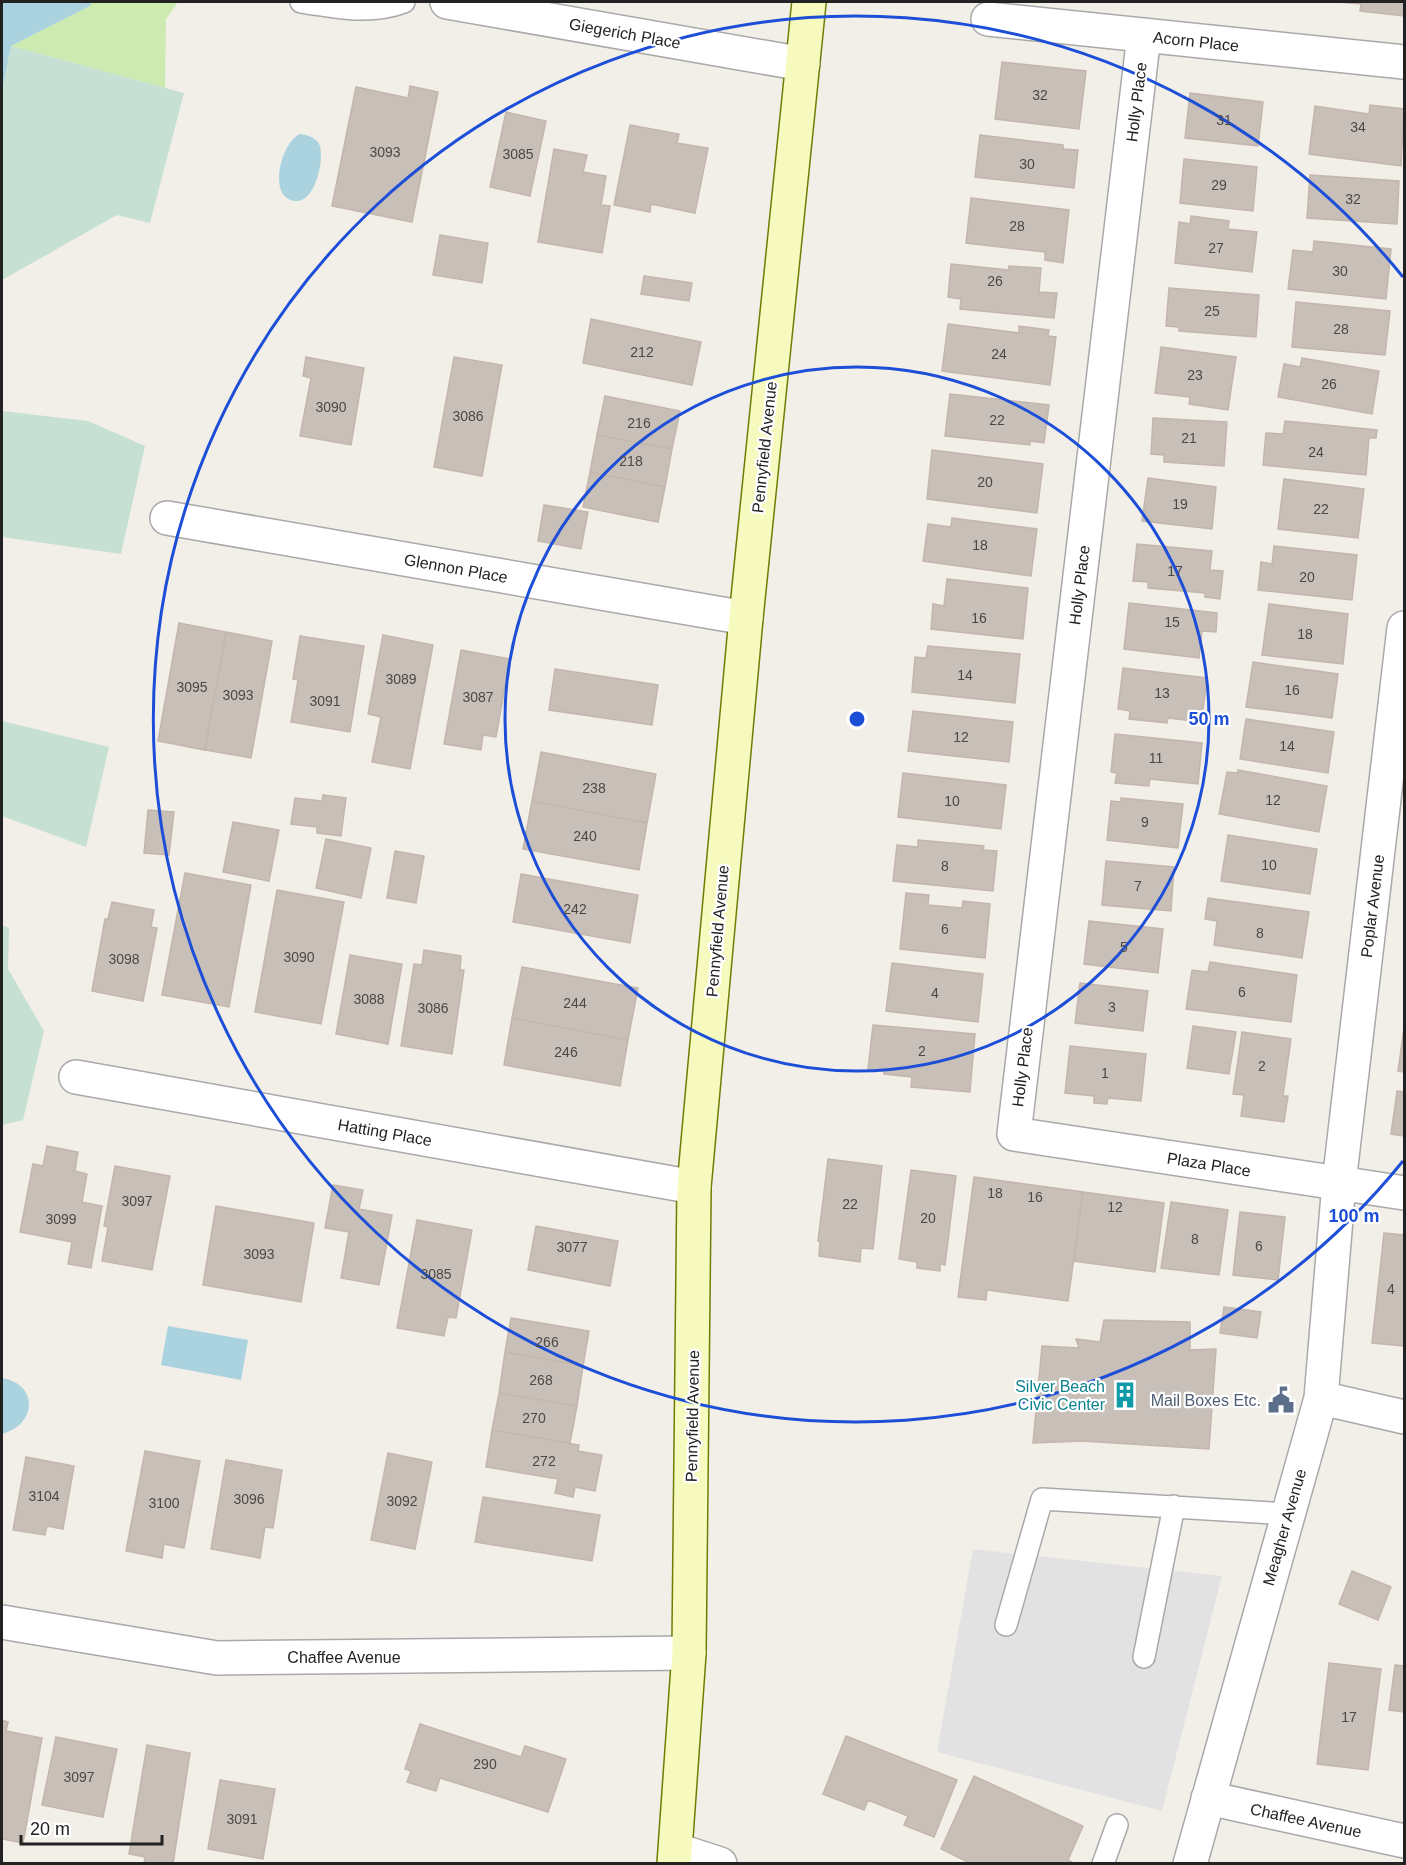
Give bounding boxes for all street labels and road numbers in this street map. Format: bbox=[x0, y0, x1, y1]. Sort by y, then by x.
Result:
street label: Giegerich Place bbox=[568, 15, 682, 52]
street label: Acorn Place bbox=[1152, 29, 1240, 54]
street label: Holly Place bbox=[1123, 61, 1150, 143]
street label: Pennyfield Avenue bbox=[749, 380, 780, 514]
street label: Holly Place bbox=[1066, 544, 1093, 626]
street label: Glennon Place bbox=[403, 551, 509, 586]
street label: Poplar Avenue bbox=[1358, 853, 1387, 959]
street label: Pennyfield Avenue bbox=[703, 864, 732, 998]
street label: Holly Place bbox=[1009, 1026, 1036, 1108]
street label: Hatting Place bbox=[337, 1116, 433, 1149]
street label: Plaza Place bbox=[1166, 1149, 1252, 1180]
street label: Pennyfield Avenue bbox=[683, 1350, 702, 1482]
street label: Meagher Avenue bbox=[1260, 1467, 1309, 1587]
street label: Chaffee Avenue bbox=[287, 1649, 401, 1666]
street label: Chaffee Avenue bbox=[1249, 1800, 1363, 1841]

